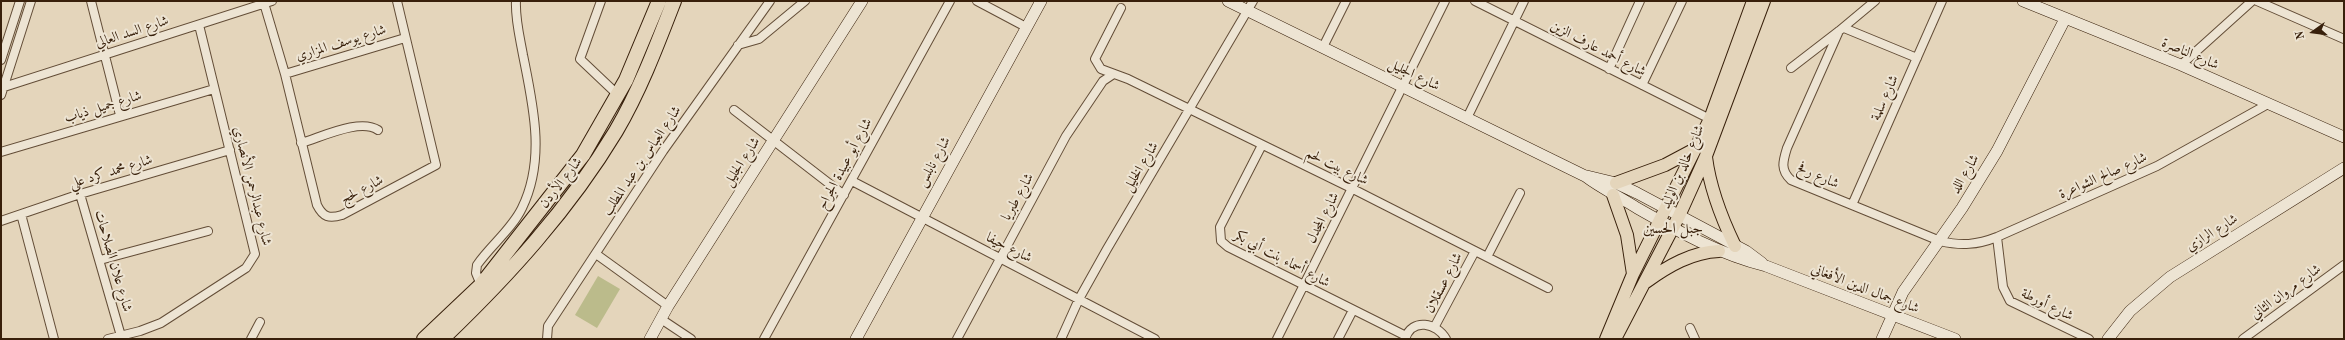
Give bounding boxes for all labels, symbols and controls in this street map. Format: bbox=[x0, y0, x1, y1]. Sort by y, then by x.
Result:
street label: شارع السد العالي bbox=[93, 12, 171, 52]
north arrow bbox=[2293, 12, 2333, 52]
street label: شارع أحمد عارف الزين bbox=[1547, 18, 1649, 80]
street label: شارع يوسف المزاري bbox=[294, 21, 388, 65]
text: N bbox=[2295, 30, 2307, 40]
street label: شارع الناصرة bbox=[2159, 34, 2221, 74]
street label: شارع الجليل bbox=[1385, 55, 1443, 95]
street label: شارع سلمة bbox=[1868, 73, 1902, 123]
street label: شارع جميل ذياب bbox=[62, 87, 144, 127]
street label: شارع العباس بن عبد المطلب bbox=[599, 103, 685, 219]
street label: شارع أبو عبيدة الجراح bbox=[814, 115, 876, 213]
street label: شارع خالد بن الوليد bbox=[1658, 122, 1708, 212]
street label: شارع عبدالرحمن الأنصاري bbox=[229, 125, 275, 247]
street label: شارع الجليل bbox=[720, 134, 764, 190]
street label: شارع نابلس bbox=[913, 134, 955, 190]
street label: شارع الخليل bbox=[1120, 139, 1162, 195]
street label: شارع بيت لحم bbox=[1303, 145, 1371, 189]
street label: شارع صالح الشواعرة bbox=[2056, 149, 2150, 203]
street label: شارع محمد كرد علي bbox=[68, 151, 154, 193]
street label: شارع اللد bbox=[1947, 151, 1983, 197]
street label: شارع الأردن bbox=[536, 154, 586, 212]
street label: شارع رفح bbox=[1795, 159, 1841, 193]
street label: شارع طبريا bbox=[998, 170, 1038, 224]
street label: شارع لحج bbox=[338, 172, 386, 208]
street label: شارع المجدل bbox=[1303, 190, 1343, 246]
street label: شارع علان الصلاحات bbox=[90, 208, 136, 314]
street label: شارع الرازي bbox=[2183, 211, 2241, 255]
district label: جبل الحسين bbox=[1643, 220, 1703, 238]
street label: شارع أسماء بنت أبي بكر bbox=[1231, 227, 1333, 291]
street label: شارع حيفا bbox=[983, 229, 1035, 267]
street label: شارع عسقلان bbox=[1422, 250, 1466, 316]
street label: شارع جمال الدين الأفغاني bbox=[1809, 261, 1921, 317]
street label: شارع مروان الثاني bbox=[2248, 261, 2324, 323]
street label: شارع أورطة bbox=[2018, 285, 2076, 325]

